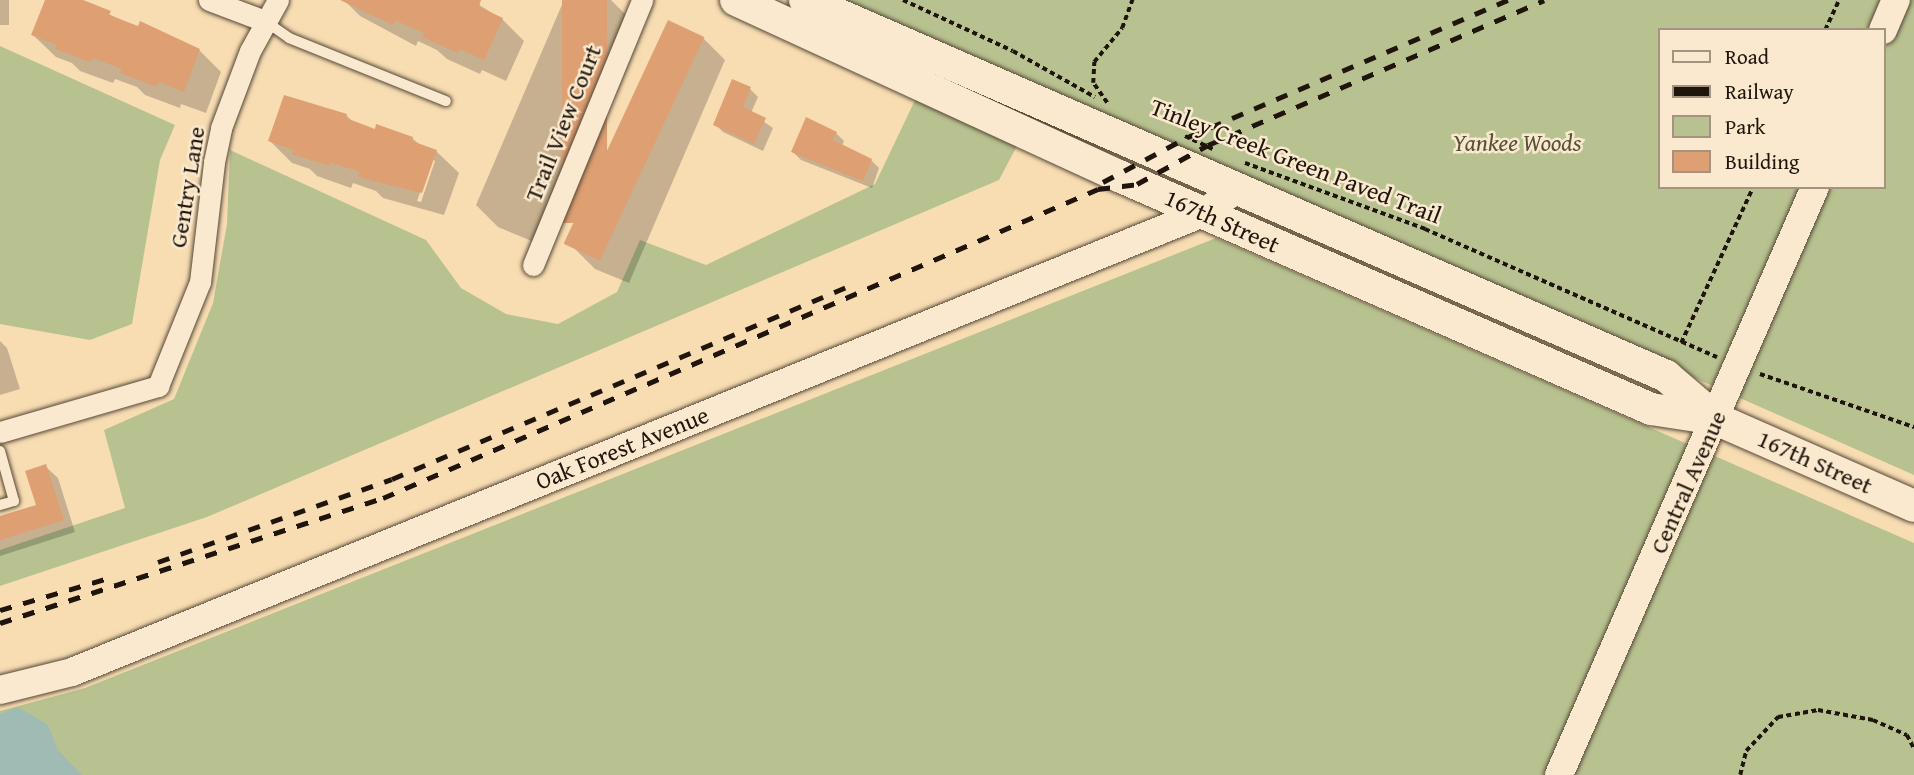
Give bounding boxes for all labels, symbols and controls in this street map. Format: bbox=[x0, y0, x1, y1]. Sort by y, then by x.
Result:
legend bbox=[1658, 28, 1886, 189]
street label: Trail View Court bbox=[519, 41, 607, 205]
text: Road bbox=[1725, 41, 1769, 72]
text: Railway bbox=[1725, 76, 1794, 107]
street label: Tinley Creek Green Paved Trail bbox=[1147, 92, 1445, 230]
text: Park bbox=[1725, 111, 1766, 142]
street label: Gentry Lane bbox=[163, 124, 211, 250]
park label: Yankee Woods bbox=[1453, 129, 1581, 157]
text: Building bbox=[1725, 146, 1799, 177]
street label: 167th Street bbox=[1160, 183, 1284, 259]
street label: Oak Forest Avenue bbox=[531, 400, 713, 496]
street label: Central Avenue bbox=[1644, 406, 1732, 558]
street label: 167th Street bbox=[1753, 424, 1877, 500]

